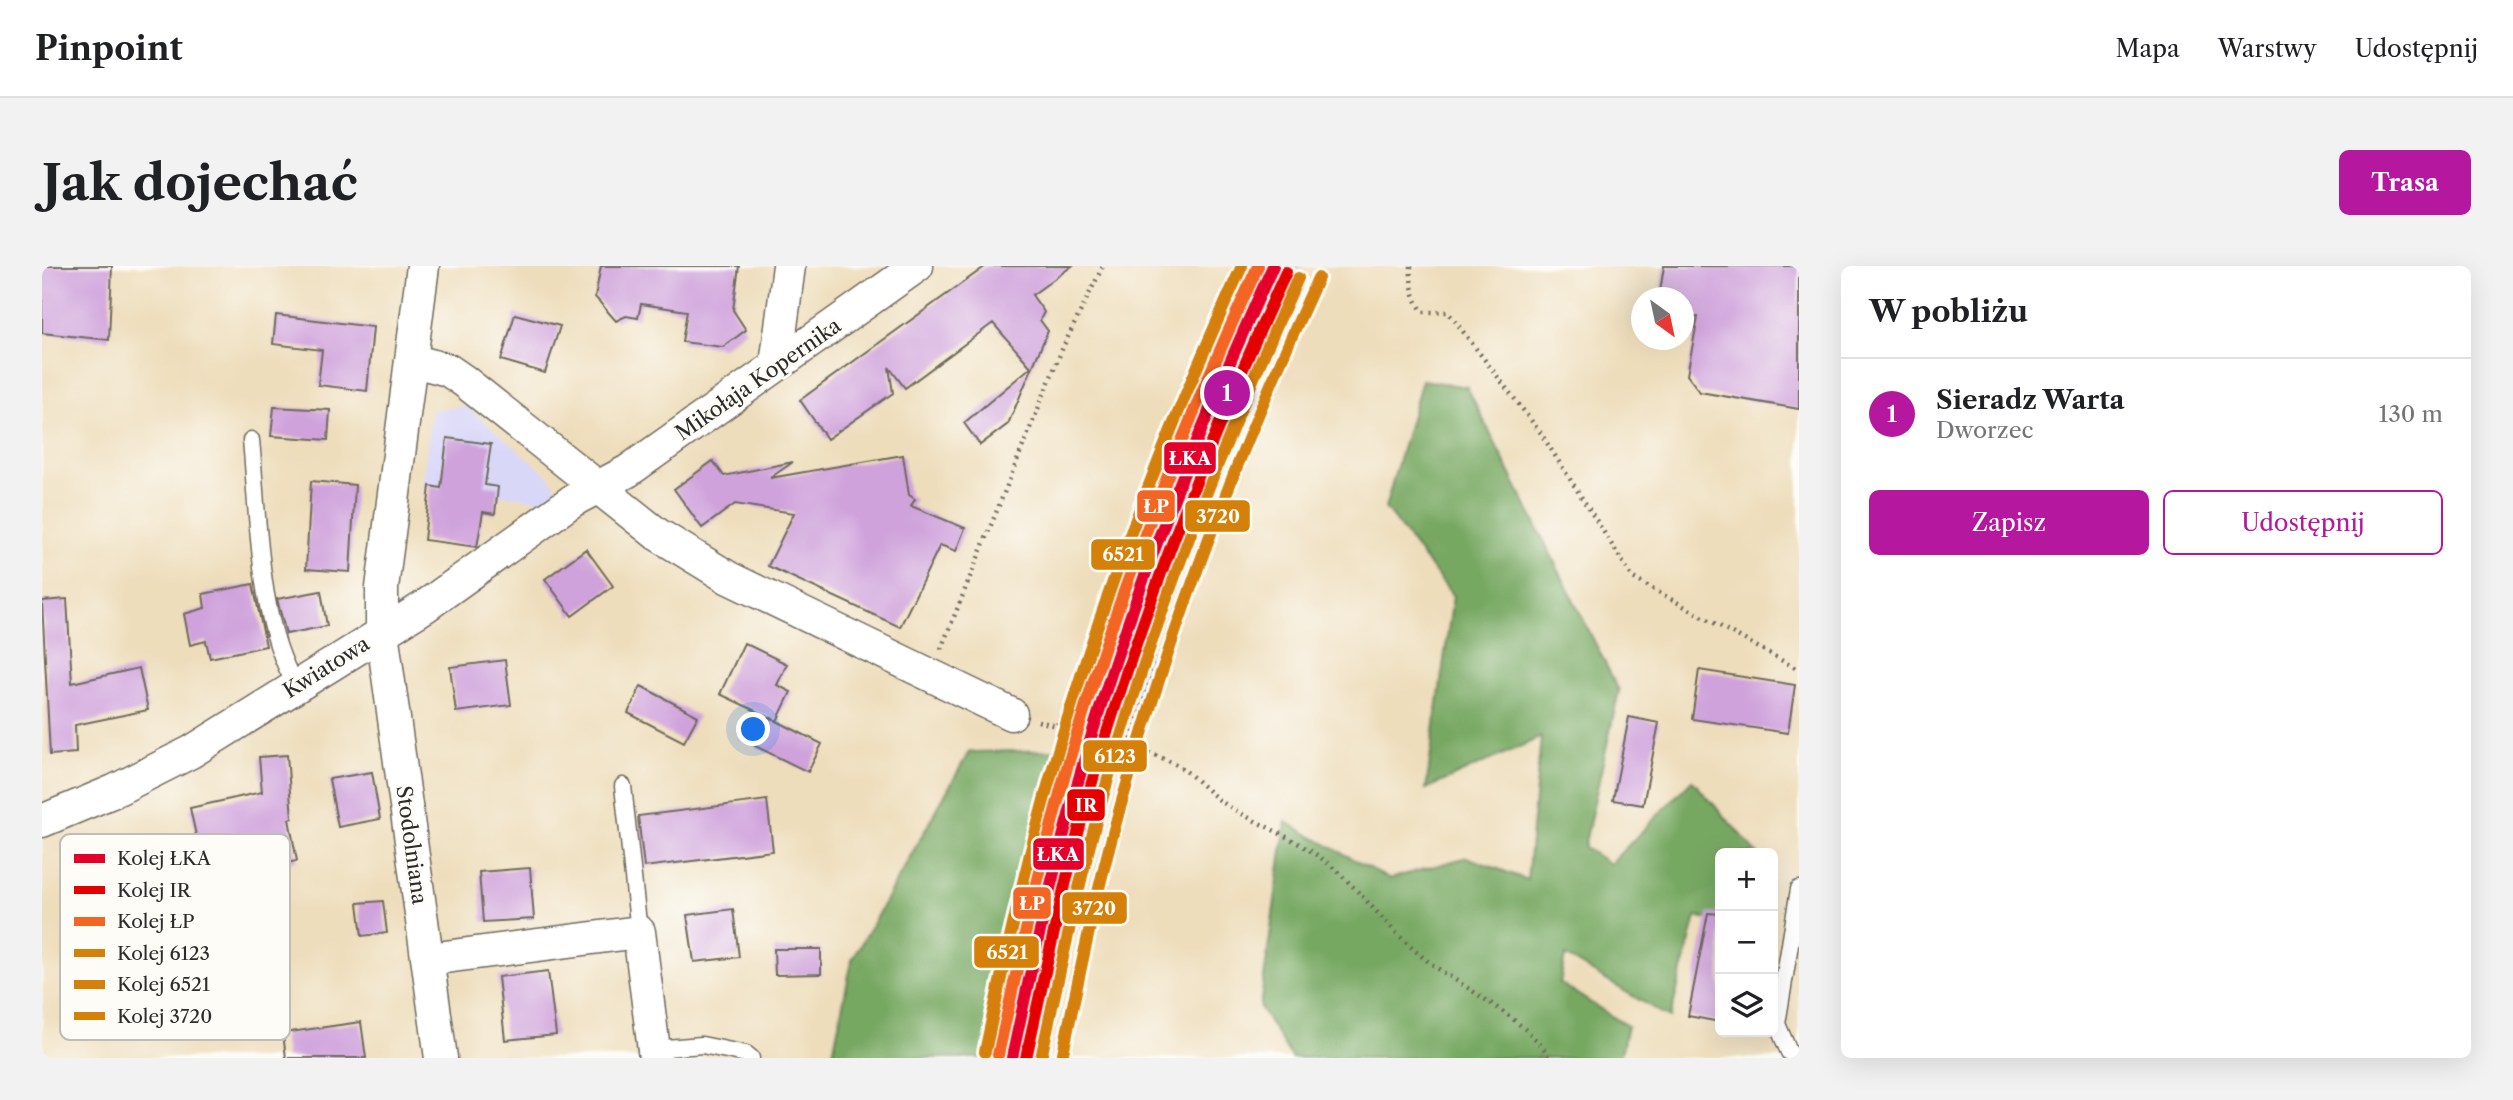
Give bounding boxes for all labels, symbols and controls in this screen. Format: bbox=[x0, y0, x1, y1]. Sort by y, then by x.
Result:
text: Pinpoint bbox=[35, 28, 183, 69]
text: Mapa bbox=[2116, 34, 2180, 63]
text: Warstwy bbox=[2218, 34, 2317, 63]
text: Udostępnij bbox=[2355, 34, 2478, 63]
button: Trasa bbox=[2339, 150, 2471, 215]
text: Jak dojechać bbox=[42, 152, 358, 213]
north arrow bbox=[1631, 287, 1694, 350]
text: W pobliżu bbox=[1869, 293, 2028, 330]
street label: Mikołaja Kopernika bbox=[671, 312, 846, 445]
pin: 1 bbox=[1204, 367, 1250, 419]
text: Sieradz Warta bbox=[1936, 384, 2125, 416]
text: 1 bbox=[1887, 400, 1897, 428]
text: 130 m bbox=[2379, 400, 2443, 428]
text: Dworzec bbox=[1936, 416, 2034, 444]
line badge: ŁKA bbox=[1163, 441, 1217, 475]
text: ŁKA bbox=[1168, 447, 1213, 470]
line badge: ŁP bbox=[1136, 489, 1176, 523]
button: Zapisz bbox=[1869, 490, 2149, 555]
button: Udostępnij bbox=[2163, 490, 2443, 555]
text: ŁP bbox=[1143, 495, 1169, 518]
line badge: 3720 bbox=[1184, 499, 1251, 533]
text: 3720 bbox=[1196, 505, 1240, 528]
line badge: 6521 bbox=[1090, 538, 1156, 571]
text: 6521 bbox=[1102, 543, 1144, 566]
street label: Kwiatowa bbox=[278, 630, 374, 703]
your location bbox=[736, 712, 770, 746]
line badge: 6123 bbox=[1082, 739, 1148, 773]
text: 6123 bbox=[1094, 745, 1136, 768]
street label: Stodolniana bbox=[391, 784, 433, 907]
line badge: IR bbox=[1066, 788, 1106, 822]
text: IR bbox=[1075, 794, 1099, 817]
legend bbox=[60, 834, 290, 1040]
line badge: ŁKA bbox=[1032, 837, 1085, 871]
text: ŁKA bbox=[1036, 843, 1081, 866]
text: Kolej ŁKA bbox=[117, 847, 212, 870]
map controls bbox=[1715, 848, 1778, 1037]
button: + bbox=[1715, 848, 1778, 911]
text: Kolej IR bbox=[117, 879, 192, 902]
line badge: ŁP bbox=[1012, 886, 1052, 920]
line badge: 3720 bbox=[1061, 891, 1128, 925]
text: ŁP bbox=[1019, 892, 1045, 915]
text: 3720 bbox=[1072, 897, 1116, 920]
text: Kolej ŁP bbox=[117, 910, 195, 933]
button: − bbox=[1715, 911, 1778, 974]
line badge: 6521 bbox=[973, 935, 1040, 969]
text: 6521 bbox=[986, 941, 1028, 964]
text: Kolej 6123 bbox=[117, 942, 210, 965]
text: Kolej 6521 bbox=[117, 973, 210, 996]
button: layers bbox=[1715, 974, 1778, 1037]
text: Kolej 3720 bbox=[117, 1005, 212, 1028]

